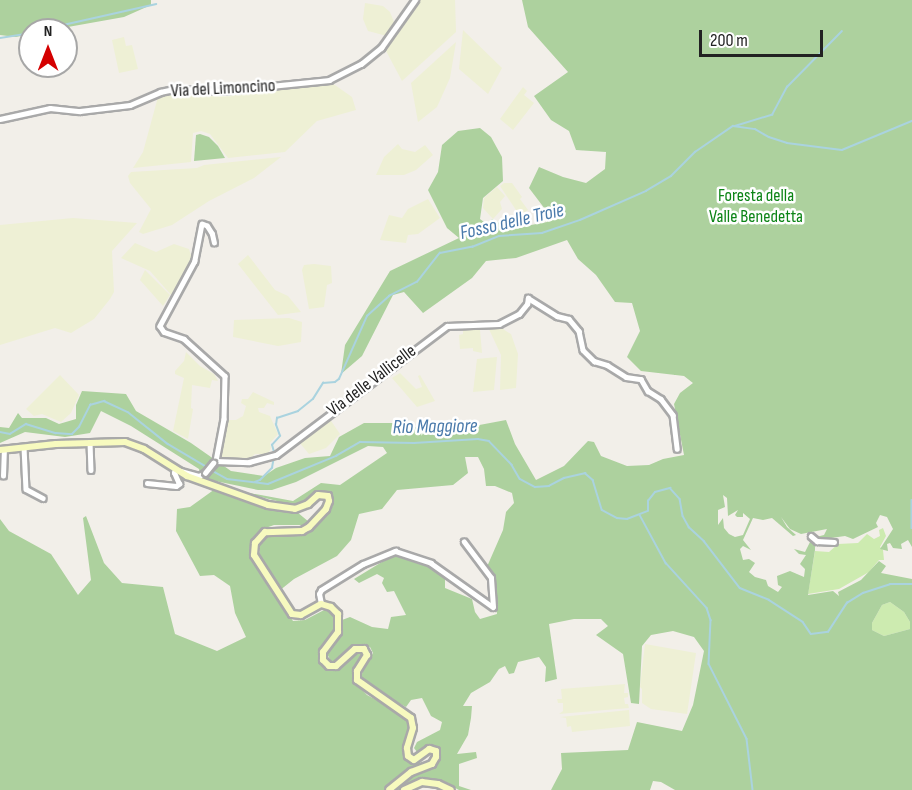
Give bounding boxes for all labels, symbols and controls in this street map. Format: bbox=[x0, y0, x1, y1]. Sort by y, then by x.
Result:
north arrow bbox=[18, 18, 78, 78]
scale bar bbox=[702, 18, 826, 56]
text: N bbox=[44, 22, 52, 41]
text: 200 m bbox=[710, 30, 748, 51]
street label: Via del Limoncino bbox=[170, 75, 276, 103]
park label: Foresta della Valle Benedetta bbox=[709, 186, 803, 228]
water label: Fosso delle Troie bbox=[458, 198, 566, 246]
street label: Via delle Vallicelle bbox=[323, 340, 421, 422]
water label: Rio Maggiore bbox=[392, 414, 478, 440]

